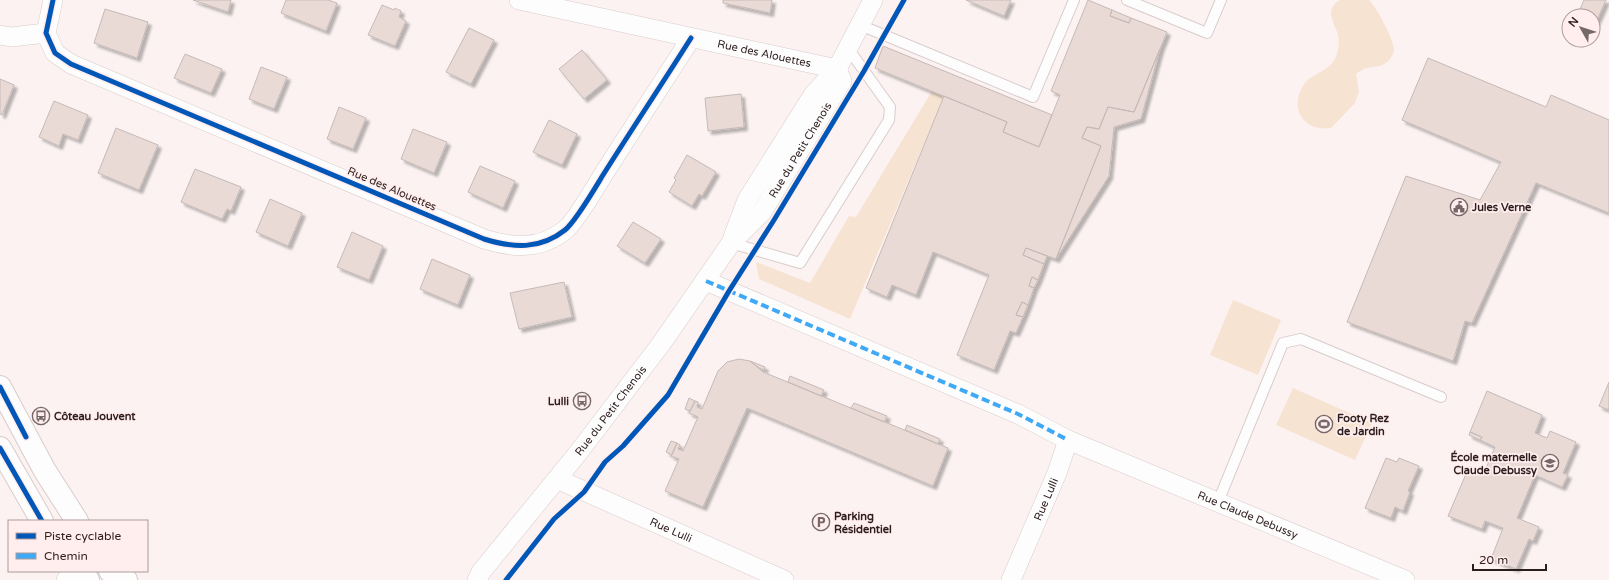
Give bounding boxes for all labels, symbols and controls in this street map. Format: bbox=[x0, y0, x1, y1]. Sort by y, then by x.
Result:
north arrow bbox=[1561, 8, 1601, 48]
text: N bbox=[1566, 14, 1581, 30]
street label: Rue des Alouettes bbox=[716, 37, 812, 70]
street label: Rue du Petit Chenois bbox=[766, 100, 834, 200]
street label: Rue des Alouettes bbox=[346, 164, 438, 214]
public building icon: Jules Verne bbox=[1449, 197, 1469, 217]
place label: Jules Verne bbox=[1471, 201, 1532, 214]
street label: Rue du Petit Chenois bbox=[572, 363, 649, 458]
bus stop icon: Lulli bbox=[572, 391, 592, 411]
place label: Lulli bbox=[548, 395, 569, 408]
bus stop icon: Côteau Jouvent bbox=[31, 406, 51, 426]
place label: Côteau Jouvent bbox=[54, 410, 136, 423]
place label: Footy Rez de Jardin bbox=[1337, 412, 1390, 438]
sports icon: Footy Rez de Jardin bbox=[1314, 414, 1334, 434]
place label: École maternelle Claude Debussy bbox=[1450, 450, 1538, 478]
school or university icon: École maternelle Claude Debussy bbox=[1540, 453, 1560, 473]
street label: Rue Lulli bbox=[1031, 476, 1061, 522]
street label: Rue Claude Debussy bbox=[1196, 488, 1300, 541]
place label: Parking Résidentiel bbox=[834, 510, 892, 536]
parking icon: Parking Résidentiel bbox=[811, 512, 831, 532]
street label: Rue Lulli bbox=[648, 515, 694, 545]
legend bbox=[8, 520, 148, 572]
text: Piste cyclable bbox=[44, 529, 122, 543]
scale bar bbox=[1473, 546, 1546, 572]
text: Chemin bbox=[44, 549, 88, 563]
text: 20 m bbox=[1479, 553, 1508, 567]

